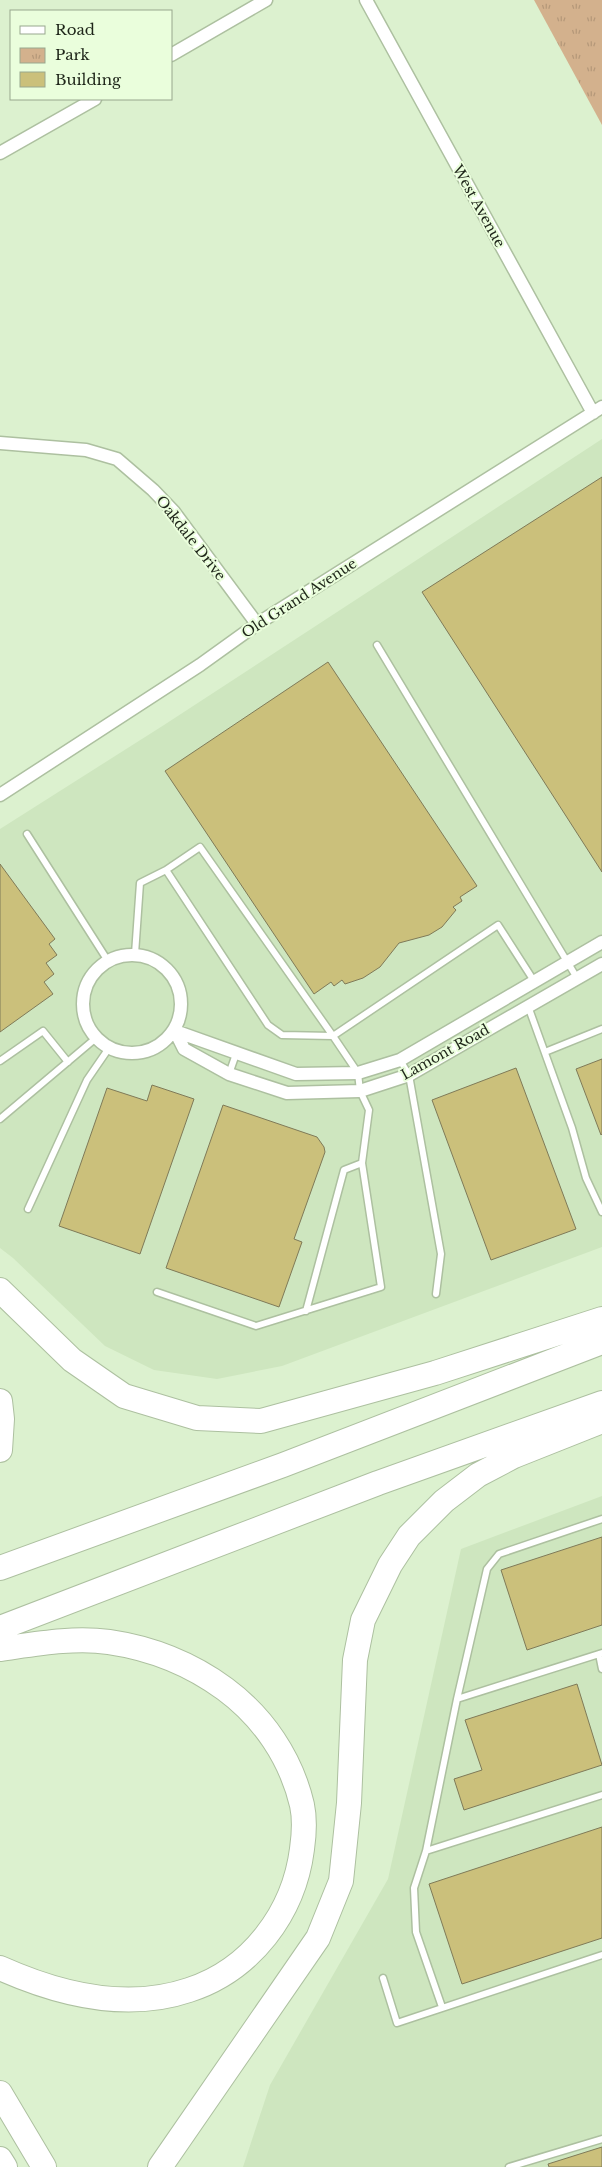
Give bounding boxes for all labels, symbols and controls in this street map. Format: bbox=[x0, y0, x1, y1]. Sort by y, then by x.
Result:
legend bbox=[10, 10, 172, 100]
text: Road bbox=[55, 20, 95, 39]
text: Park bbox=[55, 45, 91, 64]
text: Building bbox=[55, 70, 122, 89]
street label: West Avenue bbox=[448, 161, 509, 251]
street label: Oakdale Drive bbox=[152, 492, 230, 584]
street label: Old Grand Avenue bbox=[238, 554, 360, 642]
street label: Lamont Road bbox=[398, 1020, 493, 1084]

